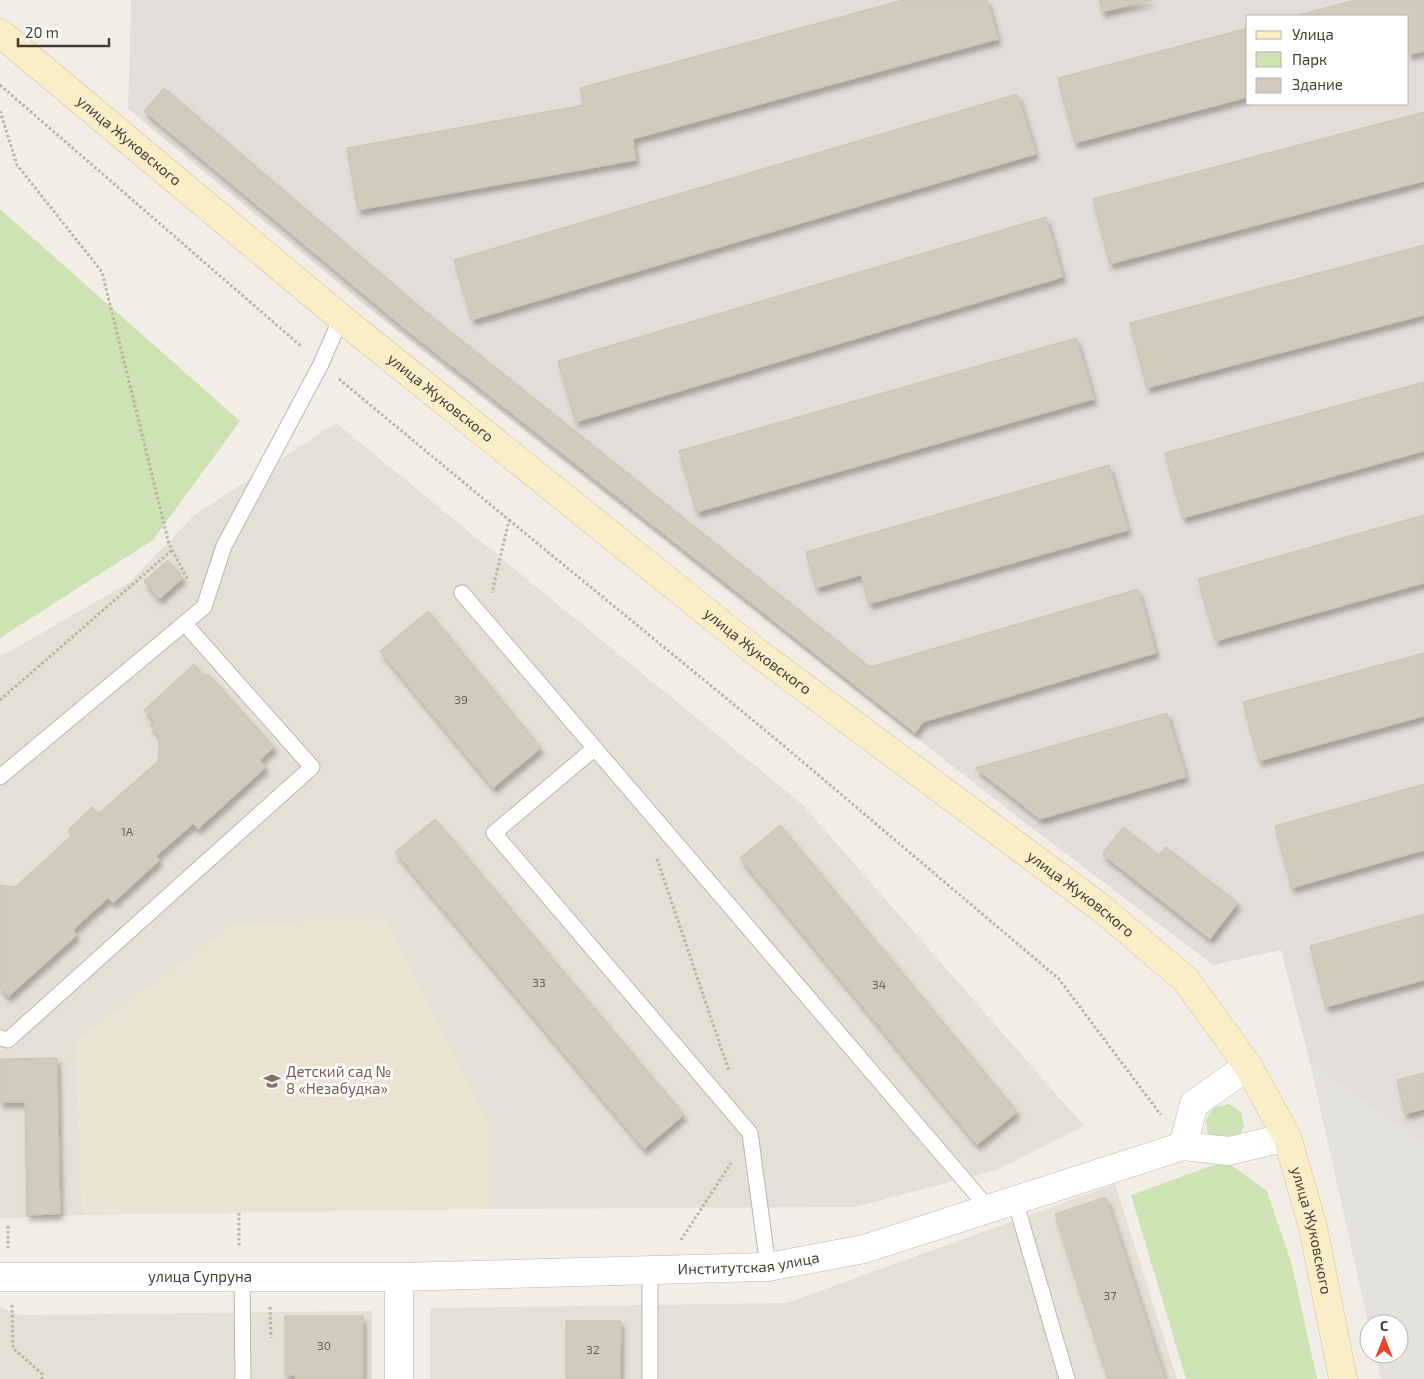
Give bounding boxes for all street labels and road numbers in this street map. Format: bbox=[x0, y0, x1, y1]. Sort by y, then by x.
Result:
street label: улица Жуковского bbox=[73, 91, 186, 189]
street label: улица Жуковского bbox=[384, 349, 498, 445]
street label: улица Жуковского bbox=[700, 604, 815, 698]
street label: улица Жуковского bbox=[1023, 846, 1139, 940]
street label: улица Жуковского bbox=[1287, 1164, 1336, 1296]
street label: Институтская улица bbox=[677, 1248, 821, 1277]
street label: улица Супруна bbox=[148, 1267, 252, 1286]

